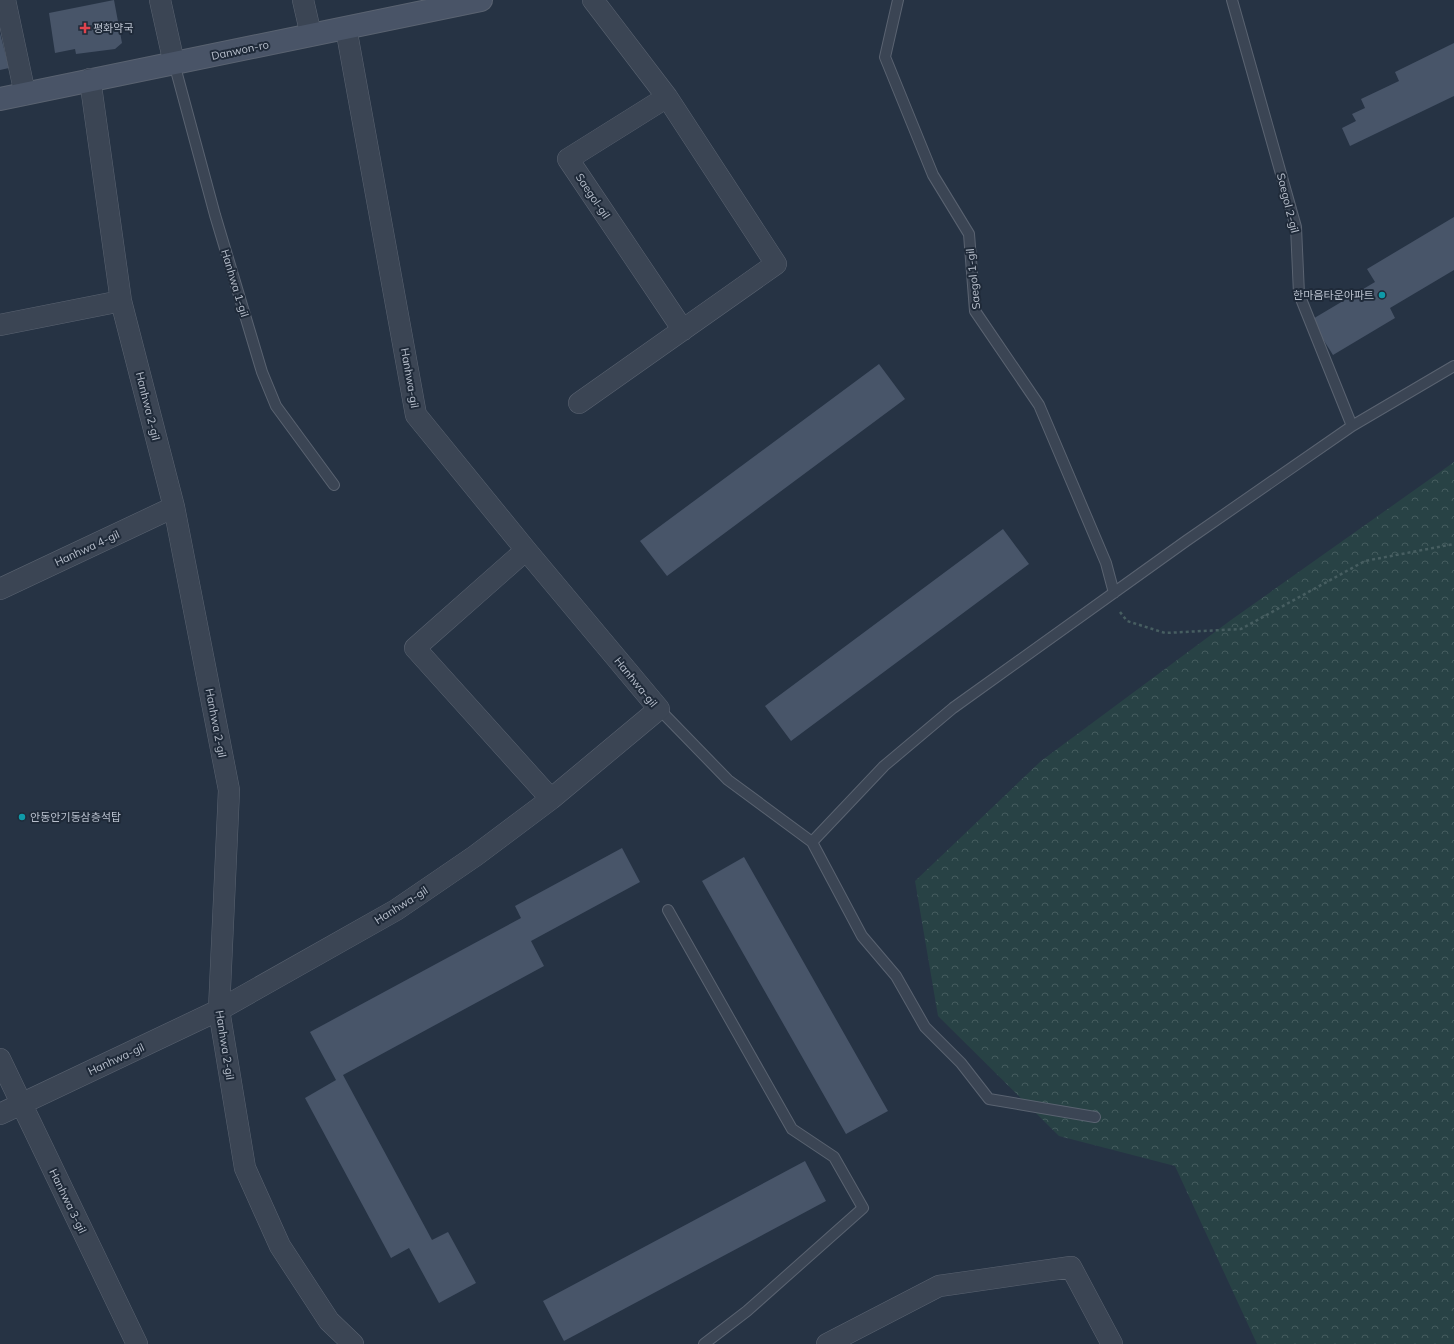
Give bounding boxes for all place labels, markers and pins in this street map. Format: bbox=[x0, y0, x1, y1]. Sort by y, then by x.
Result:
place label: 평화약국 bbox=[93, 21, 133, 35]
marker: 평화약국 bbox=[80, 23, 90, 33]
place label: 한마음타운아파트 bbox=[1293, 288, 1374, 302]
marker: 한마음타운아파트 bbox=[1377, 290, 1387, 300]
place label: 안동안기동삼층석탑 bbox=[30, 810, 121, 824]
marker: 안동안기동삼층석탑 bbox=[17, 812, 27, 822]

